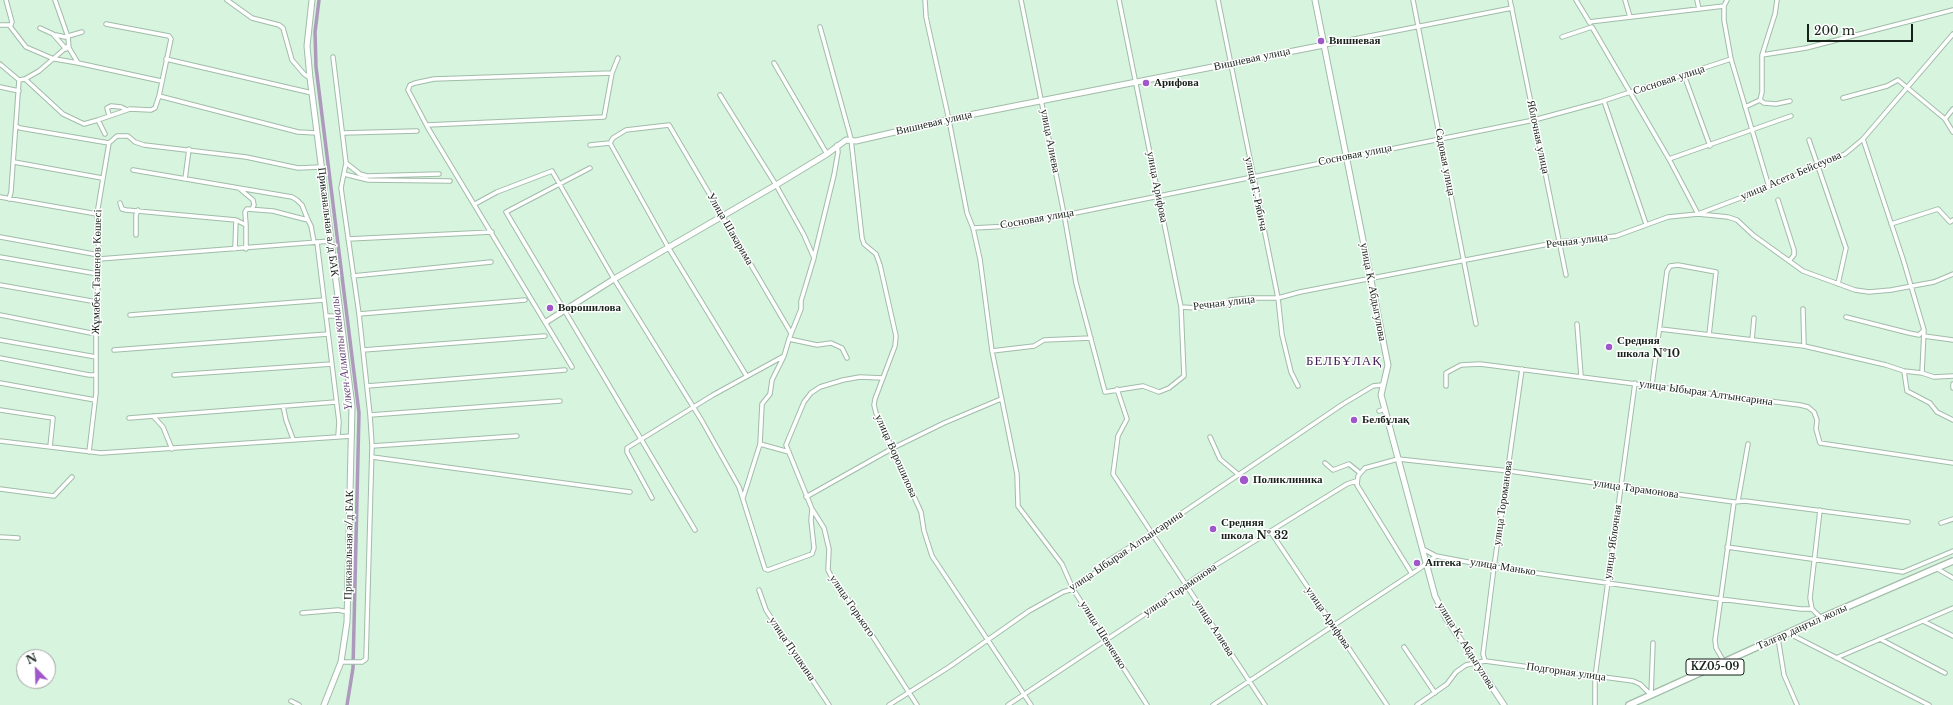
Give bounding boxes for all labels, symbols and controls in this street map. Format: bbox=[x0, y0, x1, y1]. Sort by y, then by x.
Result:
scale bar bbox=[1809, 16, 1915, 42]
text: 200 m bbox=[1814, 23, 1855, 38]
place label: Вишневая bbox=[1329, 34, 1381, 48]
marker: Вишневая bbox=[1316, 36, 1326, 46]
street label: Вишневая улица bbox=[1213, 44, 1291, 74]
street label: Сосновая улица bbox=[1631, 62, 1707, 98]
place label: Арифова bbox=[1154, 76, 1199, 90]
marker: Арифова bbox=[1141, 78, 1151, 88]
street label: Яблочная улица bbox=[1524, 99, 1552, 175]
street label: Вишневая улица bbox=[895, 108, 973, 138]
street label: улица Алиева bbox=[1037, 108, 1063, 174]
street label: Садовая улица bbox=[1432, 127, 1458, 197]
street label: Сосновая улица bbox=[1317, 141, 1393, 169]
street label: улица Асета Бейсеуова bbox=[1739, 149, 1843, 203]
street label: улица Арифова bbox=[1144, 150, 1170, 224]
street label: улица Г. Рябича bbox=[1242, 156, 1270, 232]
street label: Приканальная а/д БАК bbox=[315, 167, 341, 277]
street label: Улица Шакарима bbox=[704, 191, 756, 267]
street label: Сосновая улица bbox=[999, 206, 1075, 232]
street label: Жұмабек Тәшенов Көшесі bbox=[89, 209, 105, 335]
street label: Речная улица bbox=[1545, 231, 1609, 251]
street label: улица К. Абдыгулова bbox=[1357, 242, 1389, 342]
street label: Речная улица bbox=[1192, 293, 1256, 313]
water label: Үлкен Алматы каналы bbox=[328, 295, 356, 411]
place label: Ворошилова bbox=[558, 301, 621, 315]
marker: Ворошилова bbox=[545, 303, 555, 313]
place label: Средняя школа №10 bbox=[1617, 334, 1680, 360]
marker: Средняя школа №10 bbox=[1604, 342, 1614, 352]
district label: БЕЛБҰЛАҚ bbox=[1306, 353, 1382, 369]
street label: улица Ыбырая Алтынсарина bbox=[1638, 377, 1774, 409]
street label: улица Ворошилова bbox=[872, 412, 920, 500]
place label: Белбұлақ bbox=[1362, 413, 1409, 427]
marker: Белбұлақ bbox=[1349, 415, 1359, 425]
street label: улица Тороманова bbox=[1491, 460, 1515, 546]
place label: Поликлиника bbox=[1253, 473, 1323, 487]
marker: Поликлиника bbox=[1238, 474, 1250, 486]
street label: улица Тарамонова bbox=[1593, 476, 1679, 502]
street label: Приканальная а/д БАК bbox=[341, 490, 357, 600]
street label: улица Яблочная bbox=[1601, 504, 1625, 580]
street label: улица Ыбырая Алтынсарина bbox=[1066, 508, 1186, 594]
place label: Средняя школа № 32 bbox=[1221, 516, 1288, 542]
marker: Средняя школа № 32 bbox=[1208, 524, 1218, 534]
street label: улица Манько bbox=[1469, 555, 1537, 579]
place label: Аптека bbox=[1425, 556, 1461, 570]
marker: Аптека bbox=[1412, 558, 1422, 568]
street label: улица Торамонова bbox=[1141, 561, 1219, 619]
street label: улица Горького bbox=[826, 573, 878, 639]
street label: улица Арифова bbox=[1302, 584, 1354, 652]
street label: улица Алиева bbox=[1191, 597, 1237, 659]
street label: улица Шевченко bbox=[1077, 599, 1129, 671]
street label: улица К. Абдыгулова bbox=[1434, 600, 1498, 692]
street label: Талғар даңғыл жолы bbox=[1755, 601, 1849, 653]
street label: улица Пушкина bbox=[766, 615, 818, 683]
north arrow bbox=[16, 649, 56, 689]
text: N bbox=[24, 650, 39, 667]
road number: KZ05-09 bbox=[1686, 659, 1744, 675]
street label: Подгорная улица bbox=[1525, 660, 1607, 684]

